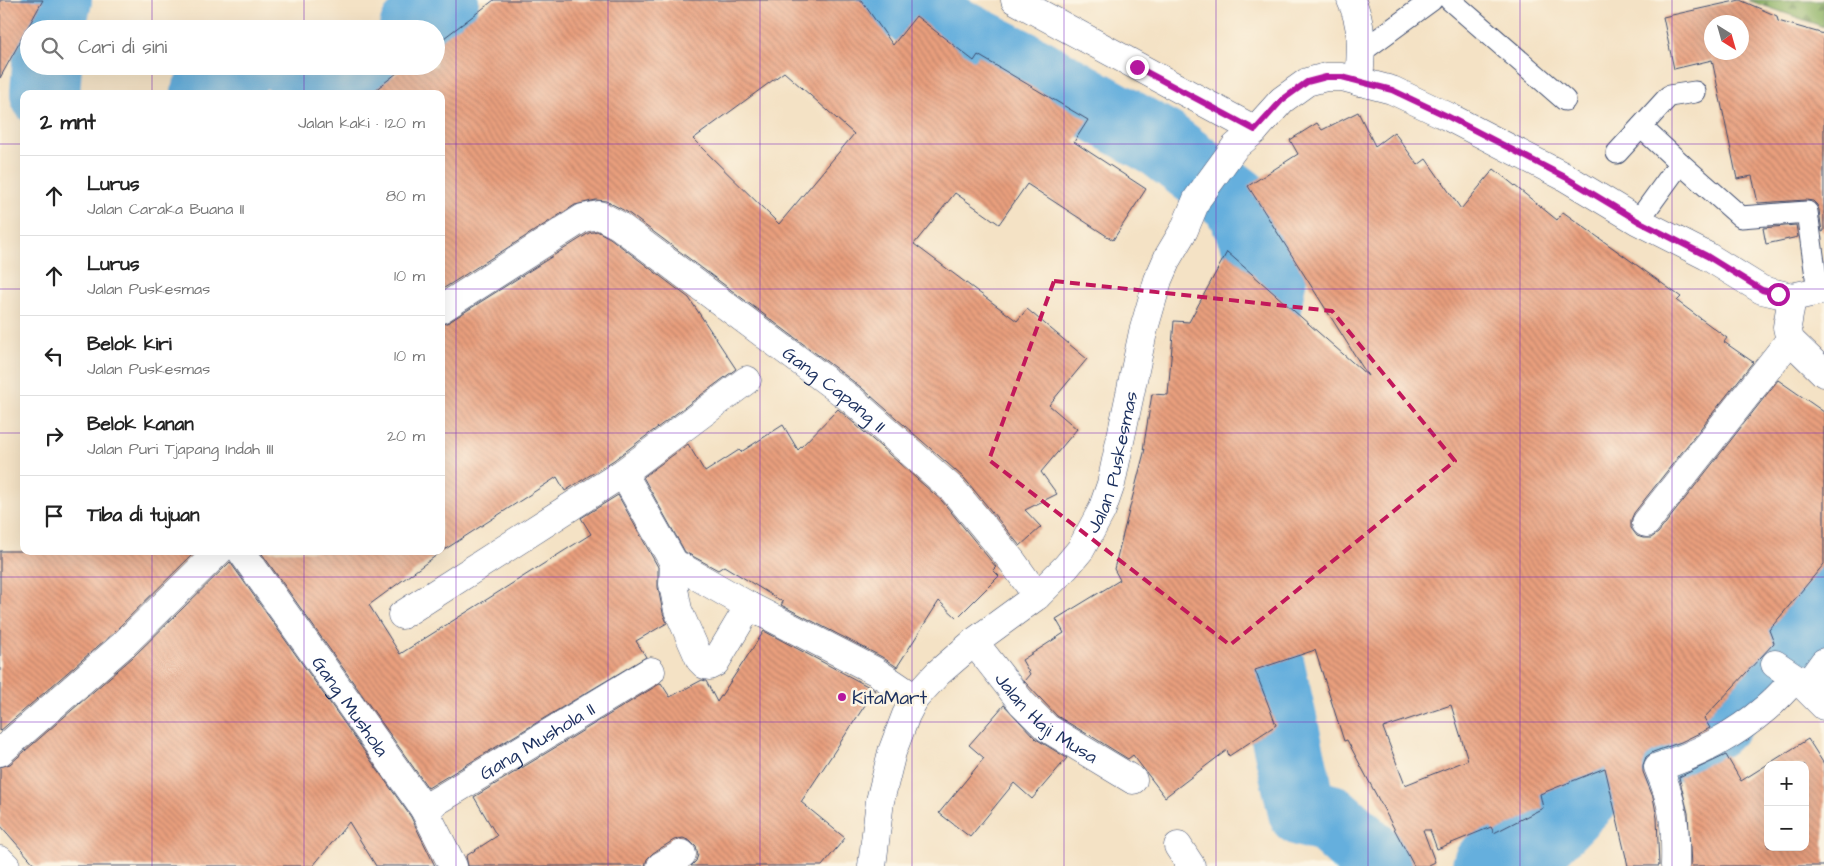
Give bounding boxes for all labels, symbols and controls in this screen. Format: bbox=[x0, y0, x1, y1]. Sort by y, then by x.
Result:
north arrow bbox=[1704, 15, 1749, 60]
search box bbox=[20, 20, 445, 75]
icon: search bbox=[38, 34, 66, 62]
text: Cari di sini bbox=[78, 34, 167, 61]
route end bbox=[1126, 56, 1149, 79]
text: 2 mnt bbox=[40, 108, 96, 137]
text: Jalan kaki · 120 m bbox=[298, 112, 425, 134]
text: Lurus bbox=[87, 171, 139, 198]
icon: ahead bbox=[40, 182, 68, 210]
text: 80 m bbox=[386, 185, 425, 207]
text: Jalan Caraka Buana II bbox=[87, 198, 245, 220]
text: Lurus bbox=[87, 251, 139, 278]
icon: ahead bbox=[40, 262, 68, 290]
text: 10 m bbox=[394, 265, 425, 287]
text: Jalan Puskesmas bbox=[87, 278, 210, 300]
route start bbox=[1767, 283, 1790, 306]
text: Belok kiri bbox=[87, 331, 172, 358]
street label: Gang Capang II bbox=[776, 340, 892, 439]
icon: left bbox=[40, 342, 68, 370]
text: 10 m bbox=[394, 345, 425, 367]
text: Jalan Puskesmas bbox=[87, 358, 210, 380]
street label: Jalan Puskesmas bbox=[1080, 389, 1145, 538]
text: Belok kanan bbox=[87, 411, 194, 438]
icon: right bbox=[40, 422, 68, 450]
text: 20 m bbox=[387, 425, 425, 447]
text: Jalan Puri Tjapang Indah III bbox=[87, 438, 274, 460]
icon: arrive bbox=[40, 502, 68, 530]
text: Tiba di tujuan bbox=[87, 502, 199, 529]
street label: Gang Mushola bbox=[305, 651, 395, 763]
street label: Jalan Haji Musa bbox=[988, 667, 1103, 771]
place label: KitaMart bbox=[852, 685, 928, 712]
marker: KitaMart bbox=[836, 691, 848, 703]
street label: Gang Mushola II bbox=[475, 696, 600, 787]
map controls bbox=[1764, 761, 1809, 851]
button: + bbox=[1764, 761, 1809, 806]
button: − bbox=[1764, 806, 1809, 851]

